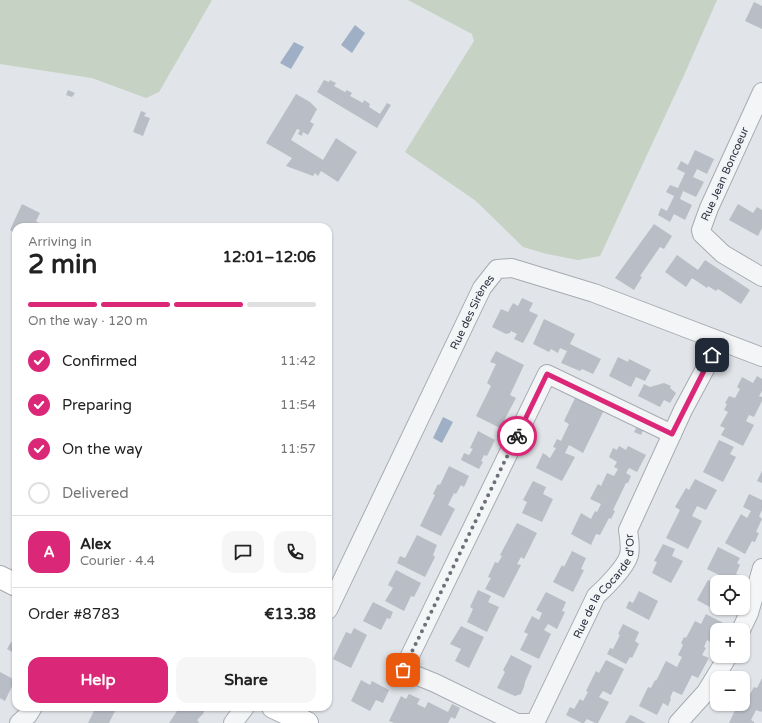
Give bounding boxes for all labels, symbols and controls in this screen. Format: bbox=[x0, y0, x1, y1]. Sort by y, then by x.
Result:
street label: Rue Jean Boncoeur bbox=[698, 124, 752, 223]
text: Arriving in bbox=[28, 234, 92, 250]
text: 12:01–12:06 bbox=[223, 248, 316, 266]
text: 2 min bbox=[28, 249, 97, 280]
street label: Rue des Sirènes bbox=[447, 272, 497, 352]
text: On the way · 120 m bbox=[28, 313, 148, 329]
pin bbox=[695, 338, 729, 372]
icon: home bbox=[701, 344, 723, 366]
icon: check bbox=[28, 350, 50, 372]
text: Confirmed bbox=[62, 352, 137, 370]
text: 11:42 bbox=[280, 353, 316, 369]
icon: check bbox=[28, 394, 50, 416]
text: Preparing bbox=[62, 396, 132, 414]
text: 11:54 bbox=[280, 397, 316, 413]
courier bbox=[497, 416, 537, 456]
icon: bike bbox=[506, 425, 528, 447]
icon: check bbox=[28, 438, 50, 460]
text: On the way bbox=[62, 440, 142, 458]
text: 11:57 bbox=[280, 441, 316, 457]
text: Delivered bbox=[62, 484, 129, 502]
button: chat bbox=[222, 531, 264, 573]
button: phone bbox=[274, 531, 316, 573]
street label: Rue de la Cocarde d'Or bbox=[570, 532, 636, 640]
text: Alex bbox=[80, 535, 111, 553]
text: A bbox=[43, 543, 55, 561]
text: Courier · 4.4 bbox=[80, 553, 155, 569]
map controls bbox=[710, 575, 750, 711]
button: locate bbox=[710, 575, 750, 615]
text: Order #8783 bbox=[28, 605, 120, 623]
text: €13.38 bbox=[264, 605, 316, 623]
button: + bbox=[710, 623, 750, 663]
pin bbox=[386, 653, 420, 687]
button: Help bbox=[28, 657, 168, 703]
button: Share bbox=[176, 657, 316, 703]
icon: bag bbox=[392, 659, 414, 681]
button: − bbox=[710, 671, 750, 711]

